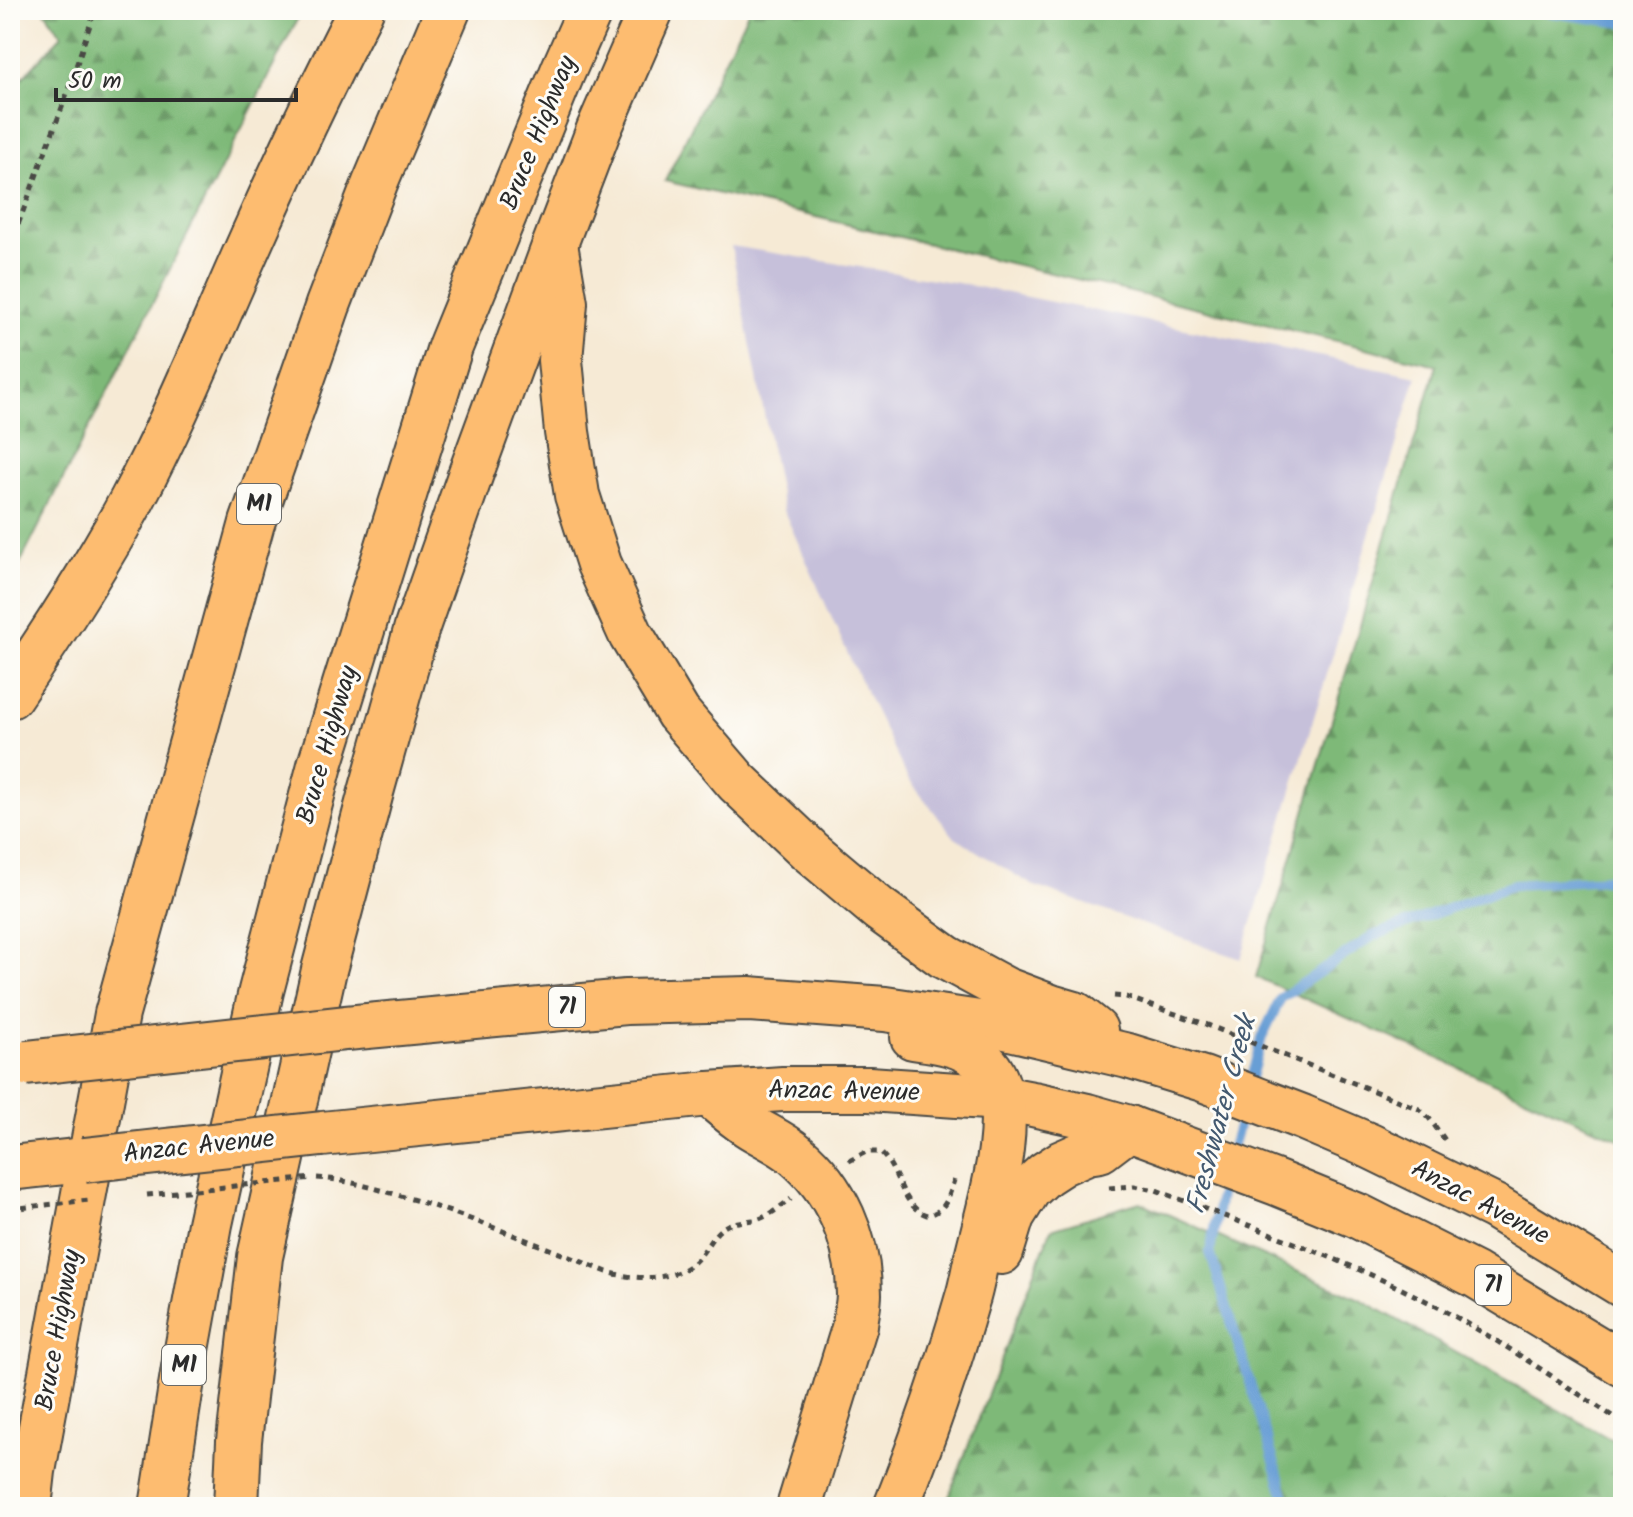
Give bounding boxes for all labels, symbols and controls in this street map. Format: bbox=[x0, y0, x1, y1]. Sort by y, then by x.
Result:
street label: Bruce Highway bbox=[489, 49, 589, 217]
scale bar bbox=[56, 52, 296, 102]
text: 50 m bbox=[68, 62, 122, 101]
road number: M1 bbox=[237, 484, 281, 524]
street label: Bruce Highway bbox=[285, 660, 371, 829]
road number: 71 bbox=[549, 987, 585, 1027]
water label: Freshwater Creek bbox=[1174, 1007, 1271, 1219]
street label: Anzac Avenue bbox=[768, 1070, 921, 1114]
street label: Anzac Avenue bbox=[121, 1118, 277, 1176]
street label: Anzac Avenue bbox=[1403, 1149, 1557, 1257]
street label: Bruce Highway bbox=[24, 1245, 94, 1414]
road number: 71 bbox=[1475, 1265, 1511, 1305]
road number: M1 bbox=[162, 1345, 206, 1385]

